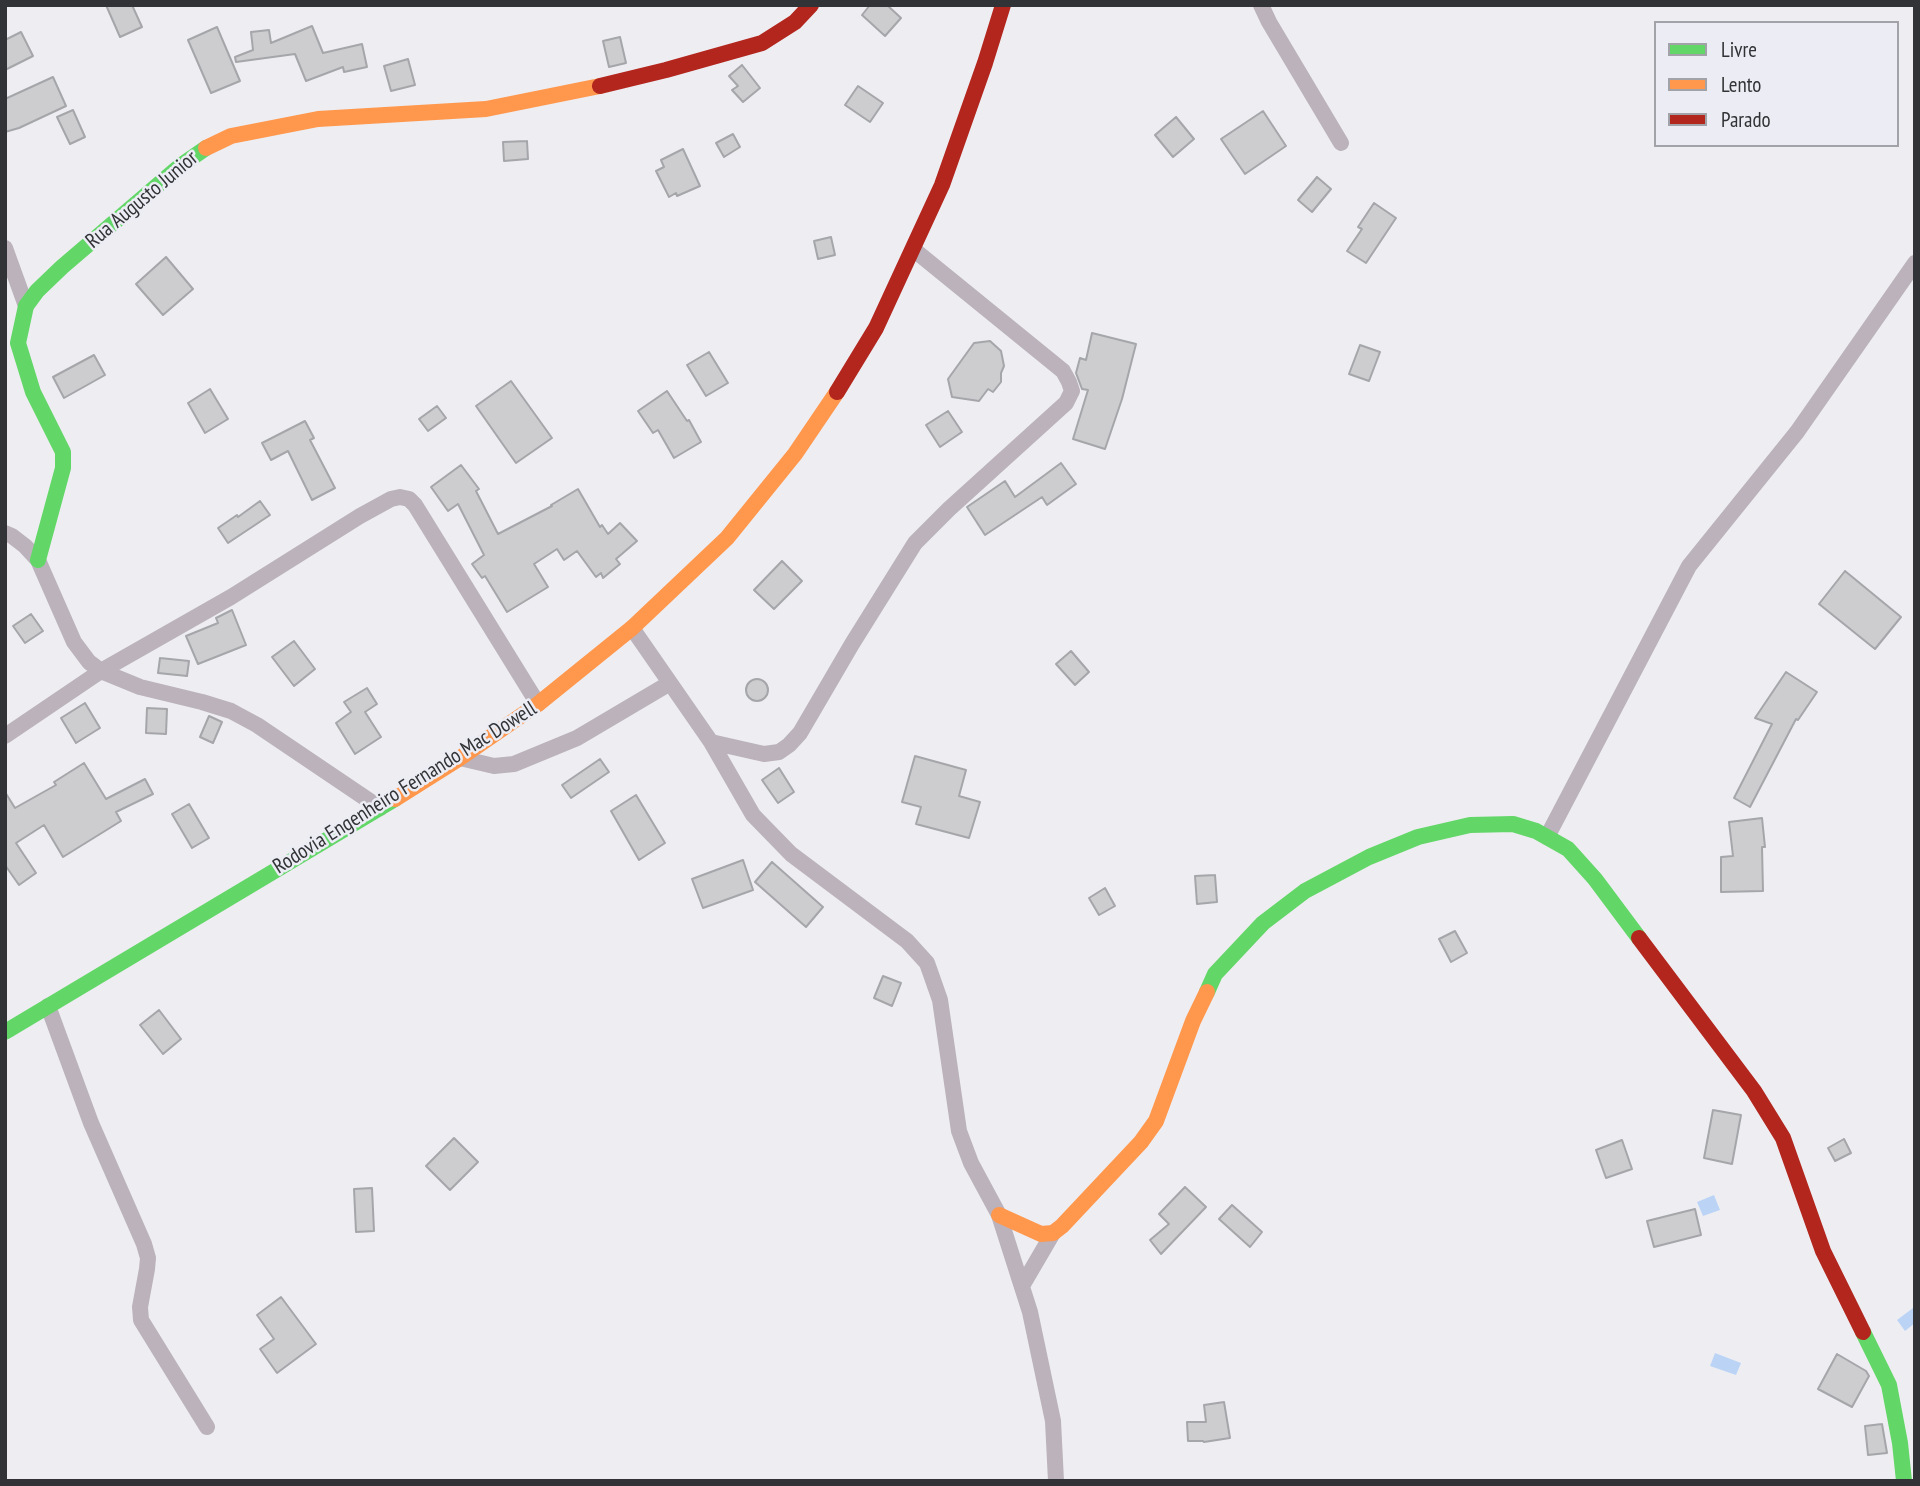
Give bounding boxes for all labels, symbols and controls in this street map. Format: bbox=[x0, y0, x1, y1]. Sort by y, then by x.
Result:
legend bbox=[1654, 21, 1899, 147]
text: Livre bbox=[1721, 36, 1757, 63]
text: Lento bbox=[1721, 71, 1761, 98]
text: Parado bbox=[1721, 106, 1771, 133]
street label: Rua Augusto Junior bbox=[81, 146, 203, 254]
street label: Rodovia Engenheiro Fernando Mac Dowell bbox=[269, 696, 541, 880]

